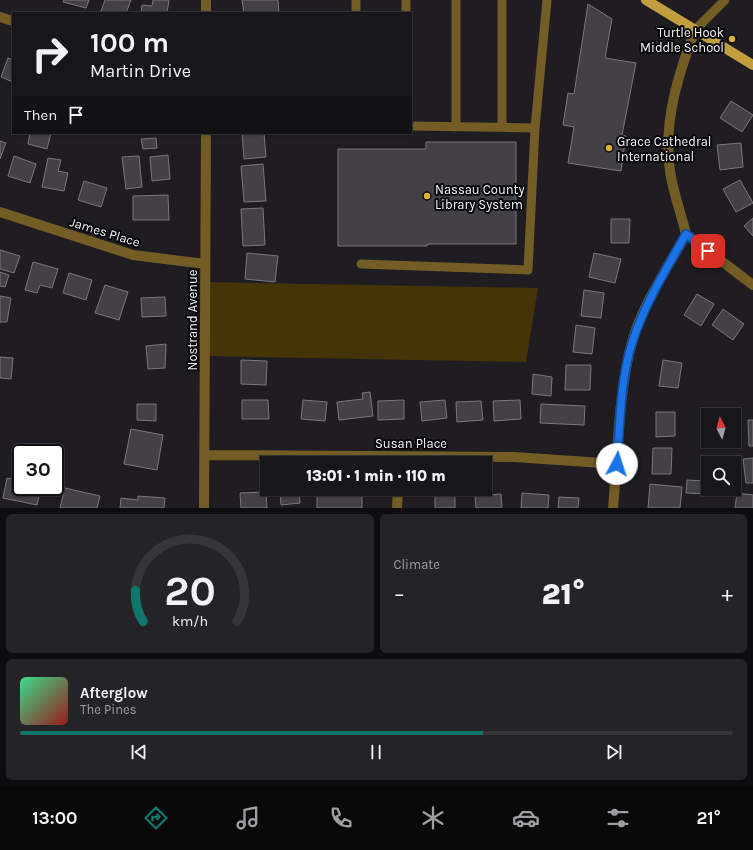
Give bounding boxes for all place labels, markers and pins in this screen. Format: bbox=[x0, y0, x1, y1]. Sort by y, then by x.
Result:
place label: Turtle Hook Middle School bbox=[640, 25, 724, 55]
marker: Turtle Hook Middle School bbox=[727, 34, 737, 44]
place label: Grace Cathedral International bbox=[617, 134, 711, 164]
marker: Grace Cathedral International bbox=[604, 143, 614, 153]
place label: Nassau County Library System bbox=[435, 182, 525, 212]
marker: Nassau County Library System bbox=[422, 191, 432, 201]
pin bbox=[691, 234, 725, 268]

